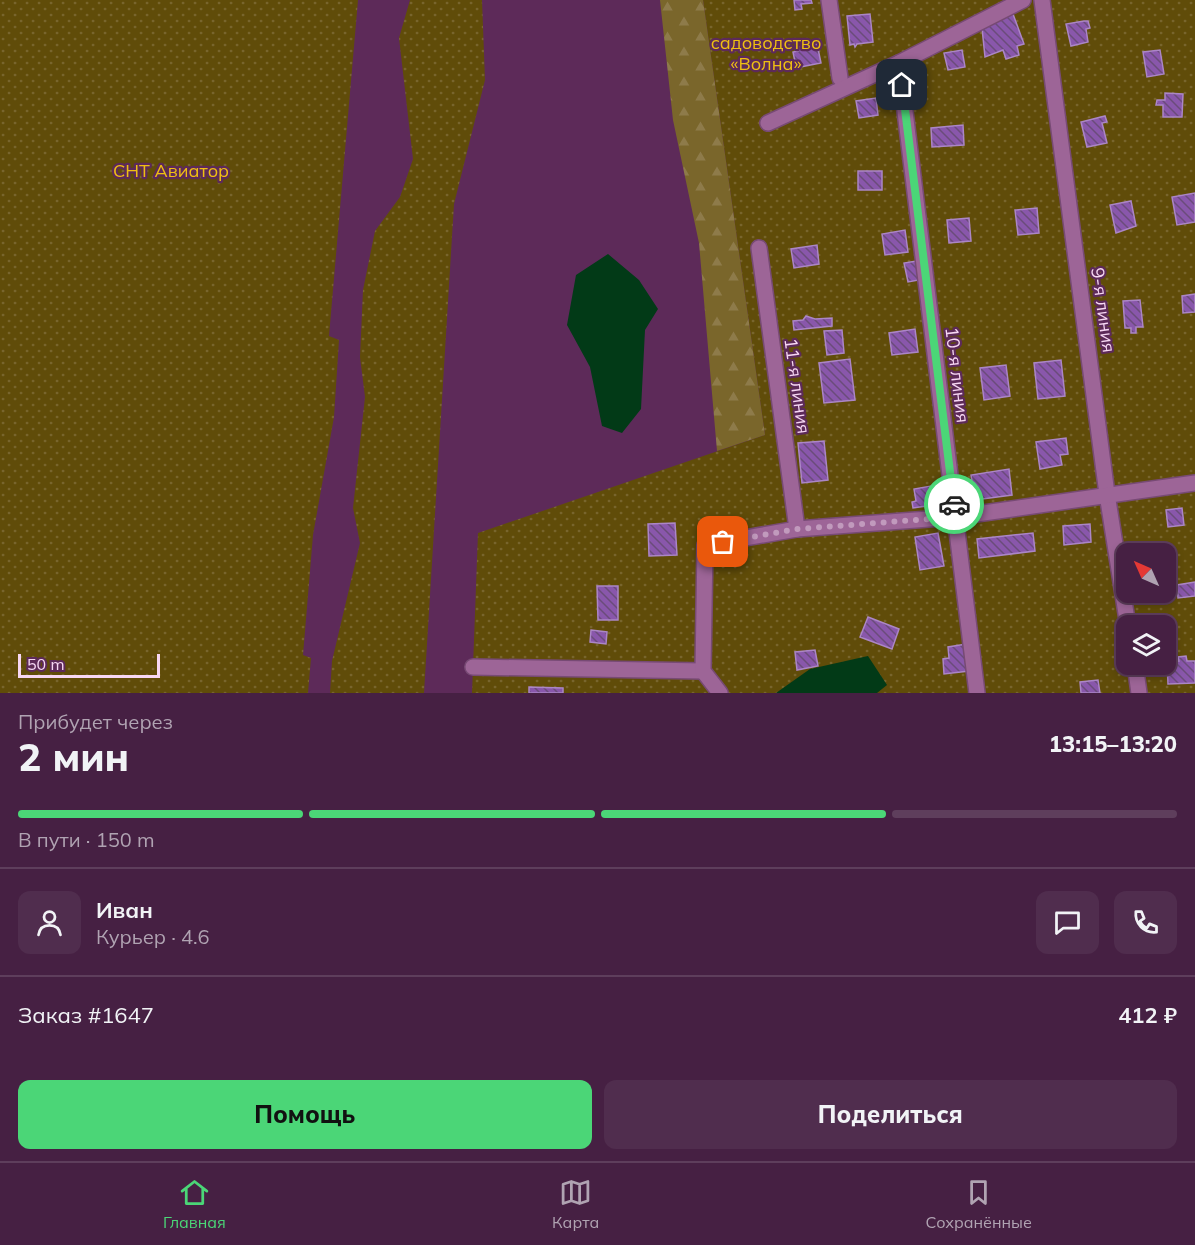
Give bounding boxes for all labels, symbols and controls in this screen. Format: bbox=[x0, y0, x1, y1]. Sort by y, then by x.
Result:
park label: садоводство «Волна» bbox=[711, 31, 821, 75]
pin bbox=[876, 59, 927, 110]
icon: home bbox=[885, 68, 918, 101]
park label: СНТ Авиатор bbox=[113, 159, 229, 182]
street label: 9-я линия bbox=[1086, 266, 1121, 354]
street label: 10-я линия bbox=[940, 326, 975, 424]
street label: 11-я линия bbox=[779, 337, 816, 435]
courier bbox=[924, 474, 984, 534]
icon: car bbox=[938, 488, 971, 521]
pin bbox=[697, 516, 748, 567]
icon: bag bbox=[706, 525, 739, 558]
north arrow bbox=[1116, 543, 1176, 603]
map controls bbox=[1116, 543, 1176, 675]
button: layers bbox=[1116, 615, 1176, 675]
scale bar bbox=[18, 651, 160, 678]
text: 50 m bbox=[27, 654, 64, 674]
text: Прибудет через bbox=[18, 709, 173, 734]
text: 13:15–13:20 bbox=[1049, 730, 1177, 758]
text: 2 мин bbox=[18, 732, 129, 781]
text: В пути · 150 m bbox=[18, 827, 154, 852]
button: person bbox=[18, 891, 81, 954]
button: chat bbox=[1036, 891, 1099, 954]
button: phone bbox=[1114, 891, 1177, 954]
text: Иван bbox=[96, 896, 153, 924]
text: Курьер · 4.6 bbox=[96, 924, 210, 949]
text: Заказ #1647 bbox=[18, 1001, 154, 1029]
text: 412 ₽ bbox=[1118, 1001, 1177, 1029]
button: Помощь bbox=[18, 1080, 592, 1149]
button: Поделиться bbox=[604, 1080, 1177, 1149]
tab: Главная bbox=[163, 1176, 226, 1232]
tab: Карта bbox=[552, 1176, 599, 1232]
tab: Сохранённые bbox=[925, 1176, 1032, 1232]

